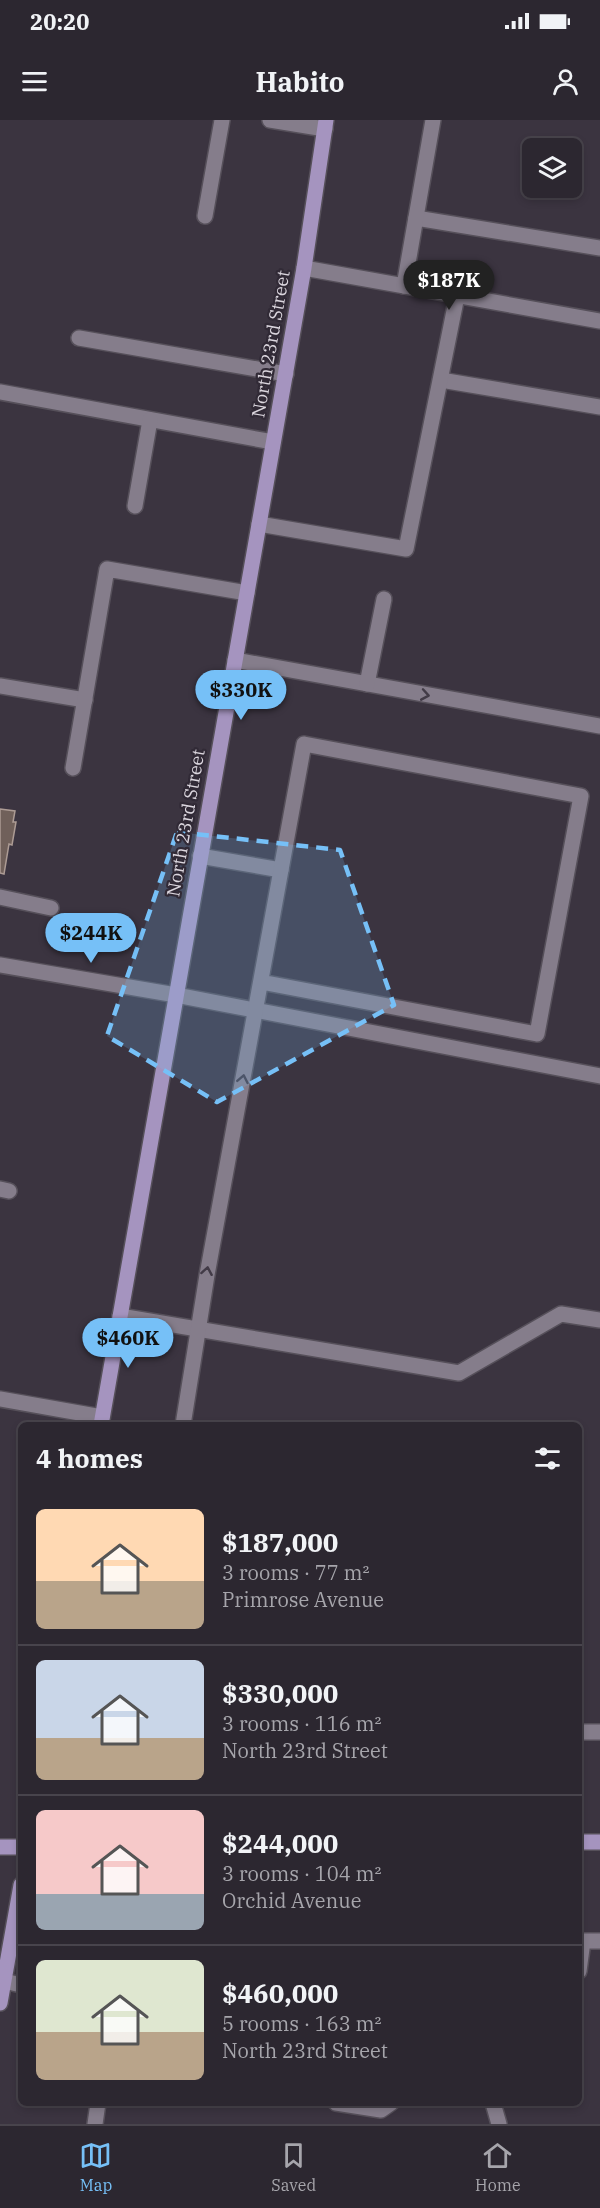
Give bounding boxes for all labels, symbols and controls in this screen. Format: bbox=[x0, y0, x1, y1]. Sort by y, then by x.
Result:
text: 20:20 bbox=[30, 7, 89, 36]
text: Habito bbox=[255, 64, 345, 99]
icon: menu bbox=[18, 65, 51, 98]
icon: person bbox=[549, 65, 582, 98]
map controls bbox=[522, 138, 582, 198]
button: layers bbox=[522, 138, 582, 198]
pin: $187K bbox=[407, 260, 491, 311]
text: $187K bbox=[417, 266, 481, 293]
street label: North 23rd Street bbox=[246, 268, 295, 419]
pin: $330K bbox=[199, 670, 283, 721]
text: $330K bbox=[209, 676, 273, 703]
one-way arrow bbox=[420, 688, 429, 700]
street label: North 23rd Street bbox=[161, 747, 210, 898]
pin: $244K bbox=[49, 913, 133, 964]
text: $244K bbox=[59, 919, 123, 946]
one-way arrow bbox=[236, 1075, 249, 1085]
one-way arrow bbox=[201, 1266, 213, 1276]
pin: $460K bbox=[86, 1318, 170, 1369]
text: $460K bbox=[96, 1324, 160, 1351]
text: 4 homes bbox=[36, 1441, 143, 1475]
icon: filters bbox=[531, 1442, 564, 1475]
text: $187,000 bbox=[222, 1525, 338, 1559]
icon: home bbox=[84, 1533, 156, 1605]
text: 3 rooms · 77 m² bbox=[222, 1559, 369, 1586]
text: Primrose Avenue bbox=[222, 1586, 384, 1613]
text: $330,000 bbox=[222, 1676, 338, 1710]
icon: home bbox=[84, 1684, 156, 1756]
text: 3 rooms · 116 m² bbox=[222, 1710, 381, 1737]
text: North 23rd Street bbox=[222, 1737, 388, 1764]
text: $244,000 bbox=[222, 1826, 338, 1860]
icon: home bbox=[84, 1834, 156, 1906]
text: 3 rooms · 104 m² bbox=[222, 1860, 381, 1887]
text: Orchid Avenue bbox=[222, 1887, 361, 1914]
text: $460,000 bbox=[222, 1976, 338, 2010]
icon: home bbox=[84, 1984, 156, 2056]
text: 5 rooms · 163 m² bbox=[222, 2010, 381, 2037]
text: North 23rd Street bbox=[222, 2037, 388, 2064]
tab: Map bbox=[79, 2139, 112, 2195]
tab: Saved bbox=[271, 2139, 316, 2195]
tab: Home bbox=[475, 2139, 521, 2195]

